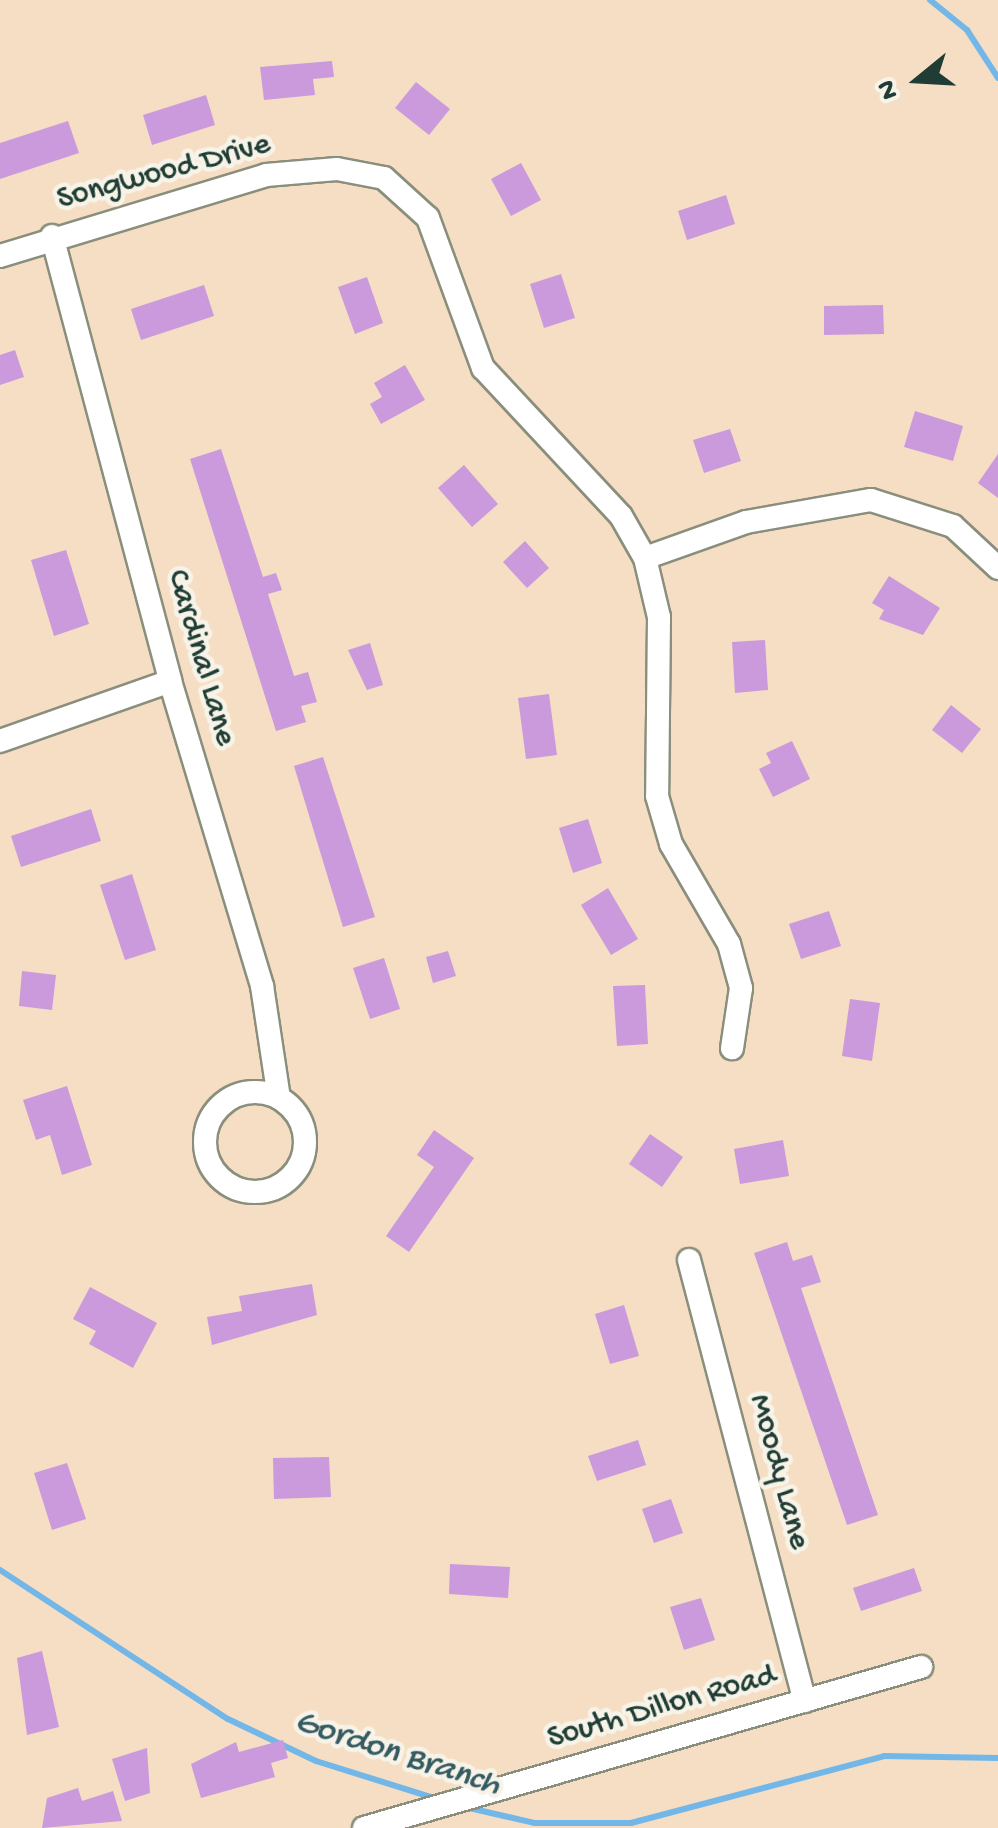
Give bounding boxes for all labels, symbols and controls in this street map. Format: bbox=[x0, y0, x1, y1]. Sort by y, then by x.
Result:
north arrow bbox=[868, 30, 968, 130]
text: N bbox=[870, 76, 908, 103]
street label: Songwood Drive bbox=[53, 126, 275, 220]
street label: Cardinal Lane bbox=[157, 566, 243, 750]
street label: Moody Lane bbox=[739, 1390, 817, 1554]
street label: South Dillon Road bbox=[544, 1657, 780, 1759]
water label: Gordon Branch bbox=[289, 1702, 505, 1808]

